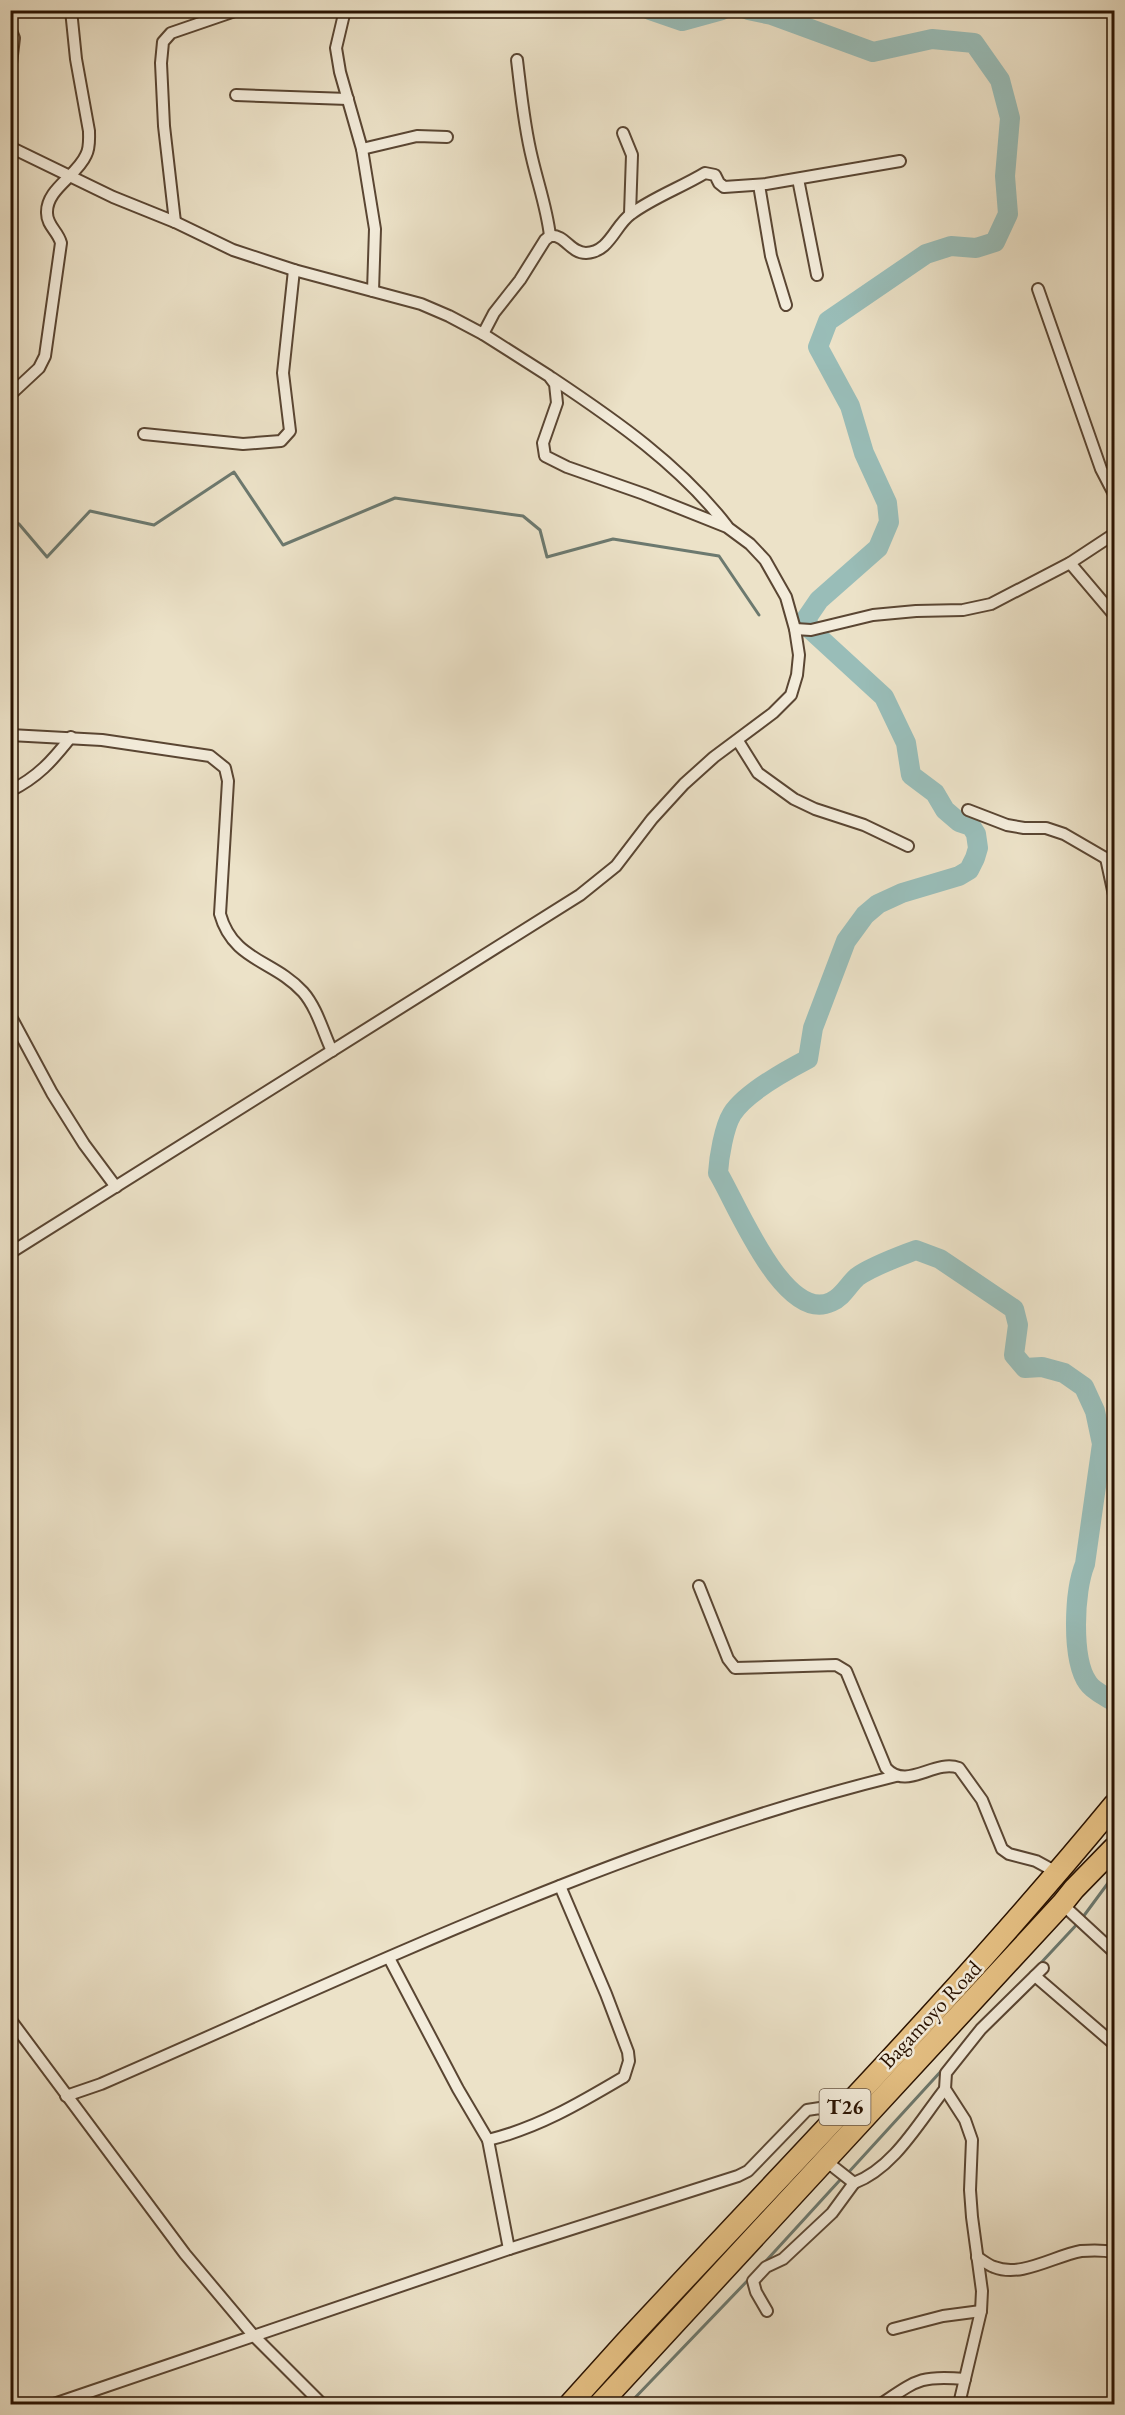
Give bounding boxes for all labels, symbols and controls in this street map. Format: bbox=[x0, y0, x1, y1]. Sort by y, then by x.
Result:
street label: Bagamoyo Road bbox=[873, 1953, 989, 2075]
road number: T26 bbox=[820, 2089, 870, 2125]

